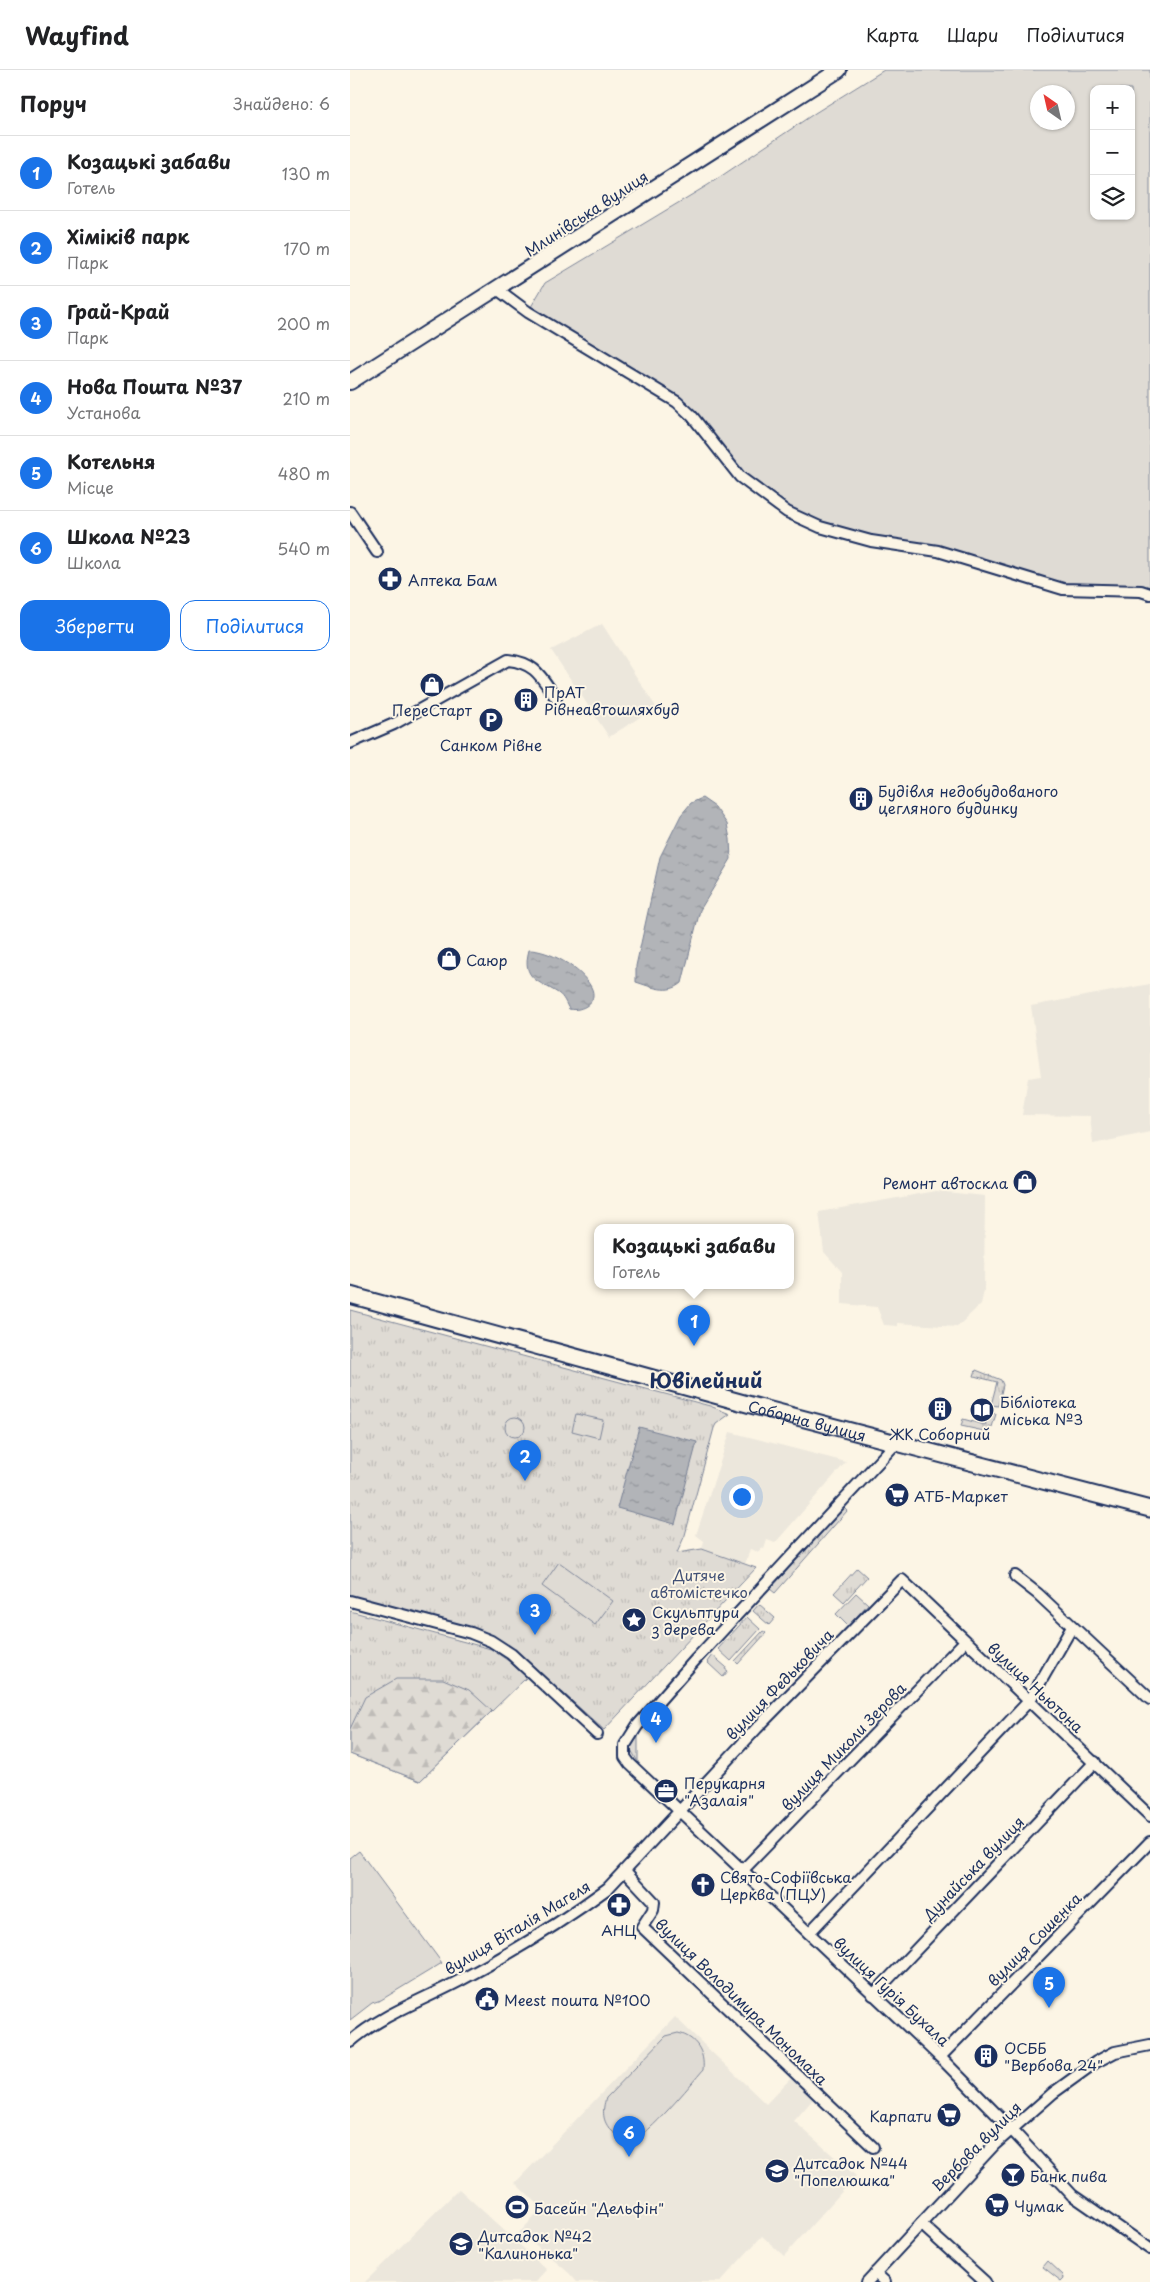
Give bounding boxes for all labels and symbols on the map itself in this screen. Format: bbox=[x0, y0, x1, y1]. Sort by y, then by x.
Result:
north arrow bbox=[1030, 85, 1075, 130]
street label: Млинівська вулиця bbox=[520, 164, 652, 262]
pharmacy icon: Аптека Бам bbox=[377, 566, 403, 592]
place label: Аптека Бам bbox=[408, 568, 498, 591]
shop icon: ПереСтарт bbox=[419, 672, 445, 698]
place label: ПрАТ Рівнеавтошляхбуд bbox=[544, 680, 680, 720]
building icon: ПрАТ Рівнеавтошляхбуд bbox=[513, 687, 539, 713]
place label: ПереСтарт bbox=[392, 698, 473, 721]
parking icon: Санком Рівне bbox=[478, 707, 504, 733]
place label: Санком Рівне bbox=[440, 733, 542, 756]
place label: Будівля недобудованого цегляного будинку bbox=[878, 779, 1058, 819]
building icon: Будівля недобудованого цегляного будинку bbox=[848, 786, 874, 812]
shop icon: Саюр bbox=[436, 946, 462, 972]
place label: Саюр bbox=[466, 948, 508, 971]
shop icon: Ремонт автоскла bbox=[1012, 1169, 1038, 1195]
place label: Ремонт автоскла bbox=[883, 1171, 1009, 1194]
pin: 1 bbox=[678, 1305, 710, 1346]
district label: Ювілейний bbox=[650, 1365, 762, 1395]
place label: Бібліотека міська №3 bbox=[1000, 1390, 1083, 1430]
street label: Соборна вулиця bbox=[746, 1393, 869, 1446]
building icon: ЖК Соборний bbox=[927, 1396, 953, 1422]
library icon: Бібліотека міська №3 bbox=[969, 1397, 995, 1423]
place label: ЖК Соборний bbox=[890, 1422, 990, 1445]
pin: 2 bbox=[509, 1440, 541, 1481]
supermarket icon: АТБ-Маркет bbox=[884, 1482, 910, 1508]
your location bbox=[729, 1484, 755, 1510]
place label: АТБ-Маркет bbox=[914, 1484, 1008, 1507]
park label: Дитяче автомістечко bbox=[650, 1563, 748, 1603]
pin: 3 bbox=[519, 1594, 551, 1635]
place label: Скульптури з дерева bbox=[651, 1600, 739, 1640]
place icon: Скульптури з дерева bbox=[621, 1607, 647, 1633]
street label: вулиця Федьковича bbox=[720, 1623, 839, 1745]
street label: вулиця Ньютона bbox=[983, 1636, 1090, 1738]
street label: вулиця Миколи Зерова bbox=[775, 1676, 911, 1816]
pin: 4 bbox=[640, 1702, 672, 1743]
place label: Перукарня "Азалаія" bbox=[684, 1771, 766, 1811]
office icon: Перукарня "Азалаія" bbox=[653, 1778, 679, 1804]
street label: Дунайська вулиця bbox=[916, 1811, 1029, 1926]
place label: Свято-Софіївська Церква (ПЦУ) bbox=[720, 1865, 852, 1905]
church icon: Свято-Софіївська Церква (ПЦУ) bbox=[690, 1872, 716, 1898]
street label: вулиця Віталія Магеля bbox=[440, 1874, 594, 1980]
street label: вулиця Сошенка bbox=[982, 1886, 1087, 1991]
pharmacy icon: АНЦ bbox=[606, 1892, 632, 1918]
street label: вулиця Володимира Мономаха bbox=[651, 1912, 834, 2090]
place label: АНЦ bbox=[601, 1918, 637, 1941]
street label: вулиця Гурія Бухала bbox=[829, 1931, 956, 2051]
pin: 5 bbox=[1033, 1967, 1065, 2008]
public building icon: Meest пошта №100 bbox=[474, 1986, 500, 2012]
place label: Meest пошта №100 bbox=[504, 1988, 651, 2011]
place label: ОСББ "Вербова 24" bbox=[1004, 2036, 1103, 2076]
building icon: ОСББ "Вербова 24" bbox=[973, 2043, 999, 2069]
street label: Вербова вулиця bbox=[926, 2096, 1026, 2196]
supermarket icon: Карпати bbox=[936, 2102, 962, 2128]
place label: Карпати bbox=[870, 2104, 932, 2127]
pin: 6 bbox=[613, 2116, 645, 2157]
place label: Дитсадок №44 "Попелюшка" bbox=[793, 2151, 908, 2191]
school or university icon: Дитсадок №44 "Попелюшка" bbox=[764, 2158, 790, 2184]
bar icon: Банк пива bbox=[1000, 2162, 1026, 2188]
place label: Банк пива bbox=[1030, 2164, 1108, 2187]
supermarket icon: Чумак bbox=[984, 2192, 1010, 2218]
sports icon: Басейн "Дельфін" bbox=[504, 2194, 530, 2220]
place label: Чумак bbox=[1014, 2194, 1064, 2217]
place label: Басейн "Дельфін" bbox=[534, 2196, 664, 2219]
place label: Дитсадок №42 "Калинонька" bbox=[477, 2224, 592, 2264]
school or university icon: Дитсадок №42 "Калинонька" bbox=[448, 2231, 474, 2257]

